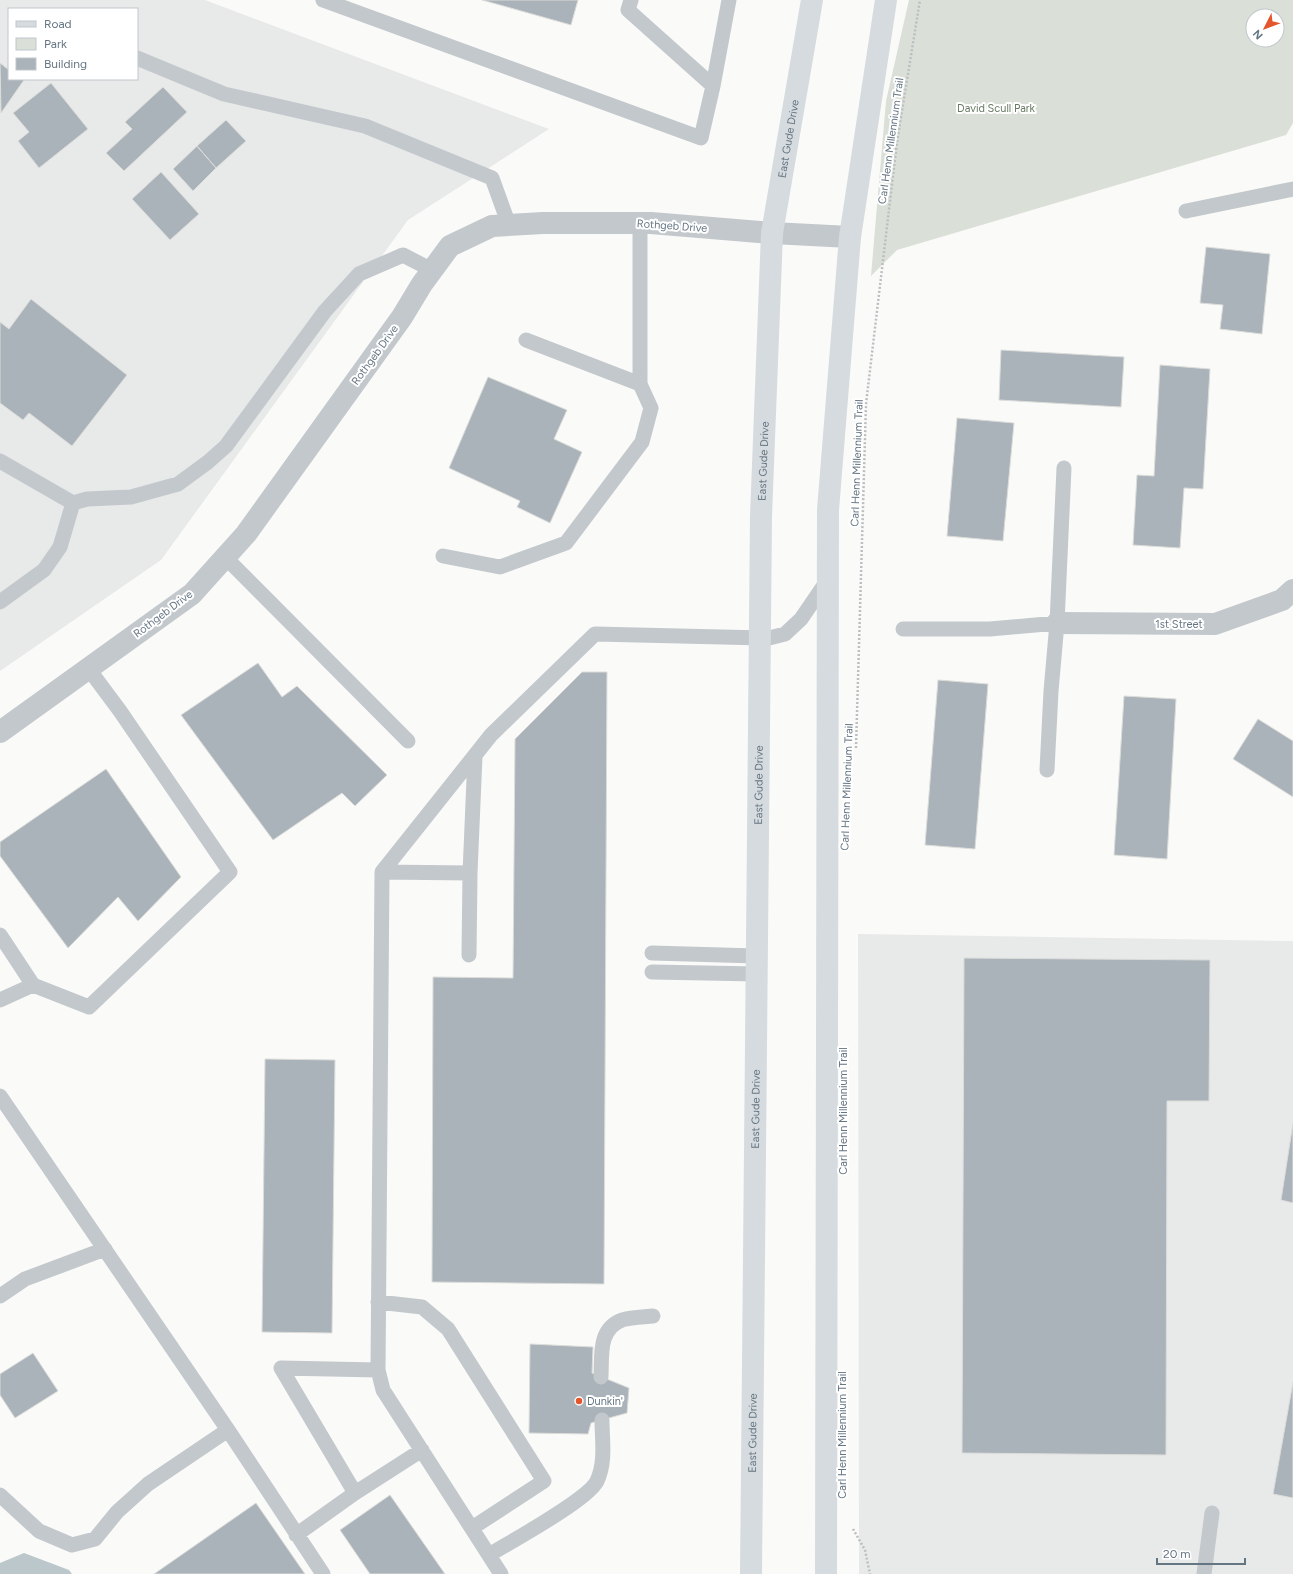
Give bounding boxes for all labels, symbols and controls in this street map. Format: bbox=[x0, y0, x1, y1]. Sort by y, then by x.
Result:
legend bbox=[8, 8, 138, 80]
north arrow bbox=[1245, 8, 1285, 48]
text: Road bbox=[44, 17, 72, 31]
text: N bbox=[1250, 27, 1266, 42]
text: Park bbox=[44, 37, 67, 51]
text: Building bbox=[44, 57, 87, 71]
street label: Carl Henn Millennium Trail bbox=[876, 77, 906, 205]
street label: East Gude Drive bbox=[775, 98, 801, 179]
park label: David Scull Park bbox=[957, 102, 1036, 115]
street label: Rothgeb Drive bbox=[636, 217, 708, 235]
street label: Rothgeb Drive bbox=[349, 323, 401, 387]
street label: Carl Henn Millennium Trail bbox=[848, 399, 866, 527]
street label: East Gude Drive bbox=[755, 421, 771, 501]
street label: Rothgeb Drive bbox=[131, 588, 195, 640]
street label: 1st Street bbox=[1155, 618, 1203, 631]
street label: Carl Henn Millennium Trail bbox=[838, 723, 856, 851]
street label: East Gude Drive bbox=[752, 745, 765, 825]
street label: Carl Henn Millennium Trail bbox=[837, 1047, 850, 1175]
street label: East Gude Drive bbox=[749, 1069, 762, 1149]
street label: Carl Henn Millennium Trail bbox=[836, 1371, 849, 1499]
street label: East Gude Drive bbox=[745, 1393, 759, 1473]
place label: Dunkin' bbox=[587, 1395, 623, 1408]
marker: Dunkin' bbox=[574, 1396, 584, 1406]
scale bar bbox=[1157, 1540, 1245, 1566]
text: 20 m bbox=[1163, 1547, 1191, 1561]

